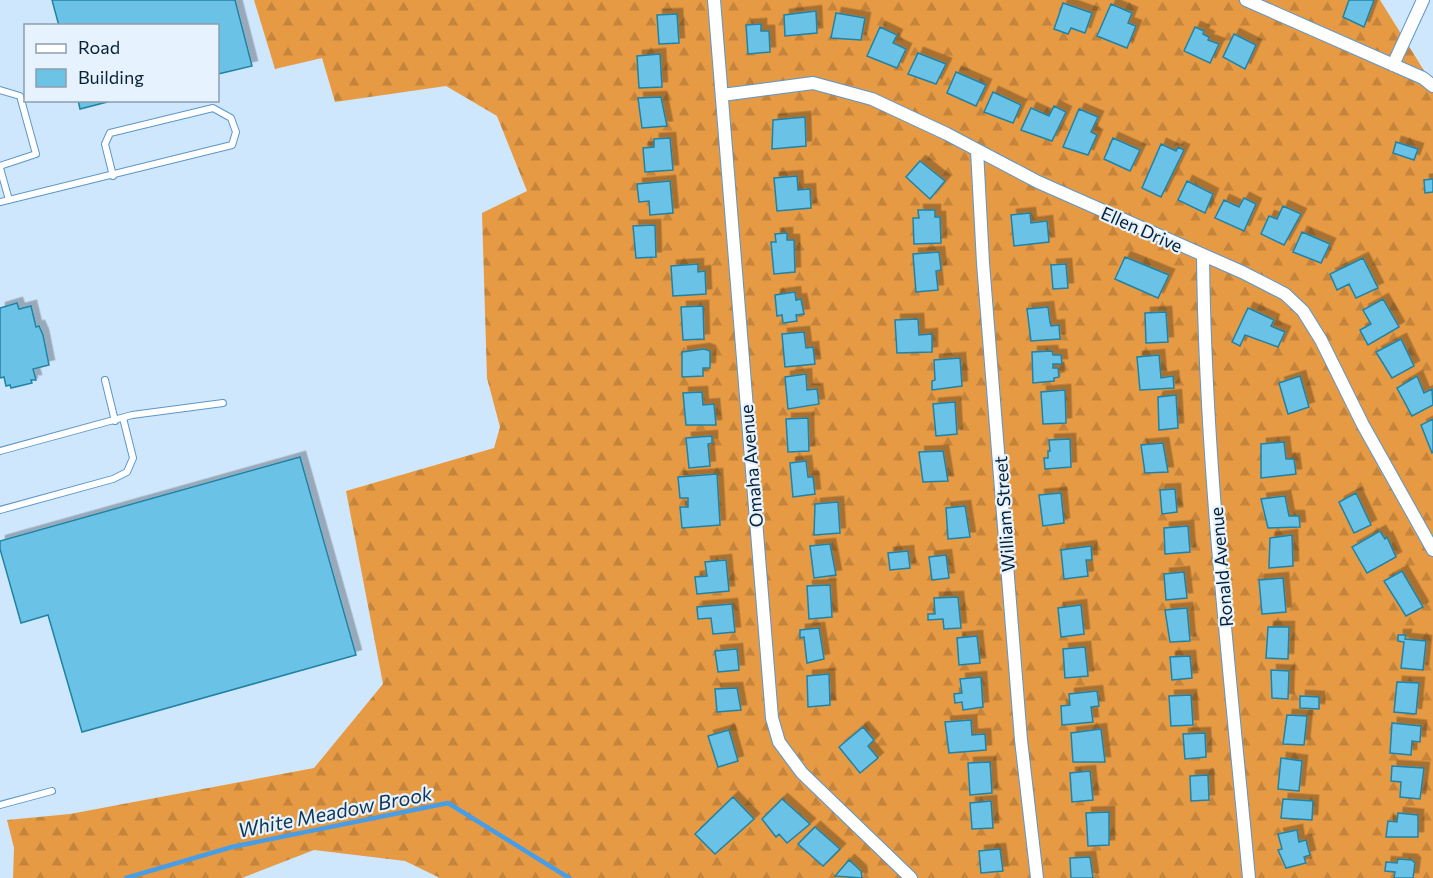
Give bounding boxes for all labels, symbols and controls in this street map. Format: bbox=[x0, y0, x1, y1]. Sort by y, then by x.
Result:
legend bbox=[24, 24, 219, 102]
text: Road bbox=[78, 36, 120, 58]
text: Building bbox=[78, 66, 144, 88]
street label: Ellen Drive bbox=[1098, 201, 1186, 257]
street label: Omaha Avenue bbox=[735, 404, 767, 528]
street label: William Street bbox=[989, 455, 1019, 573]
street label: Ronald Avenue bbox=[1205, 506, 1237, 628]
water label: White Meadow Brook bbox=[236, 780, 435, 842]

